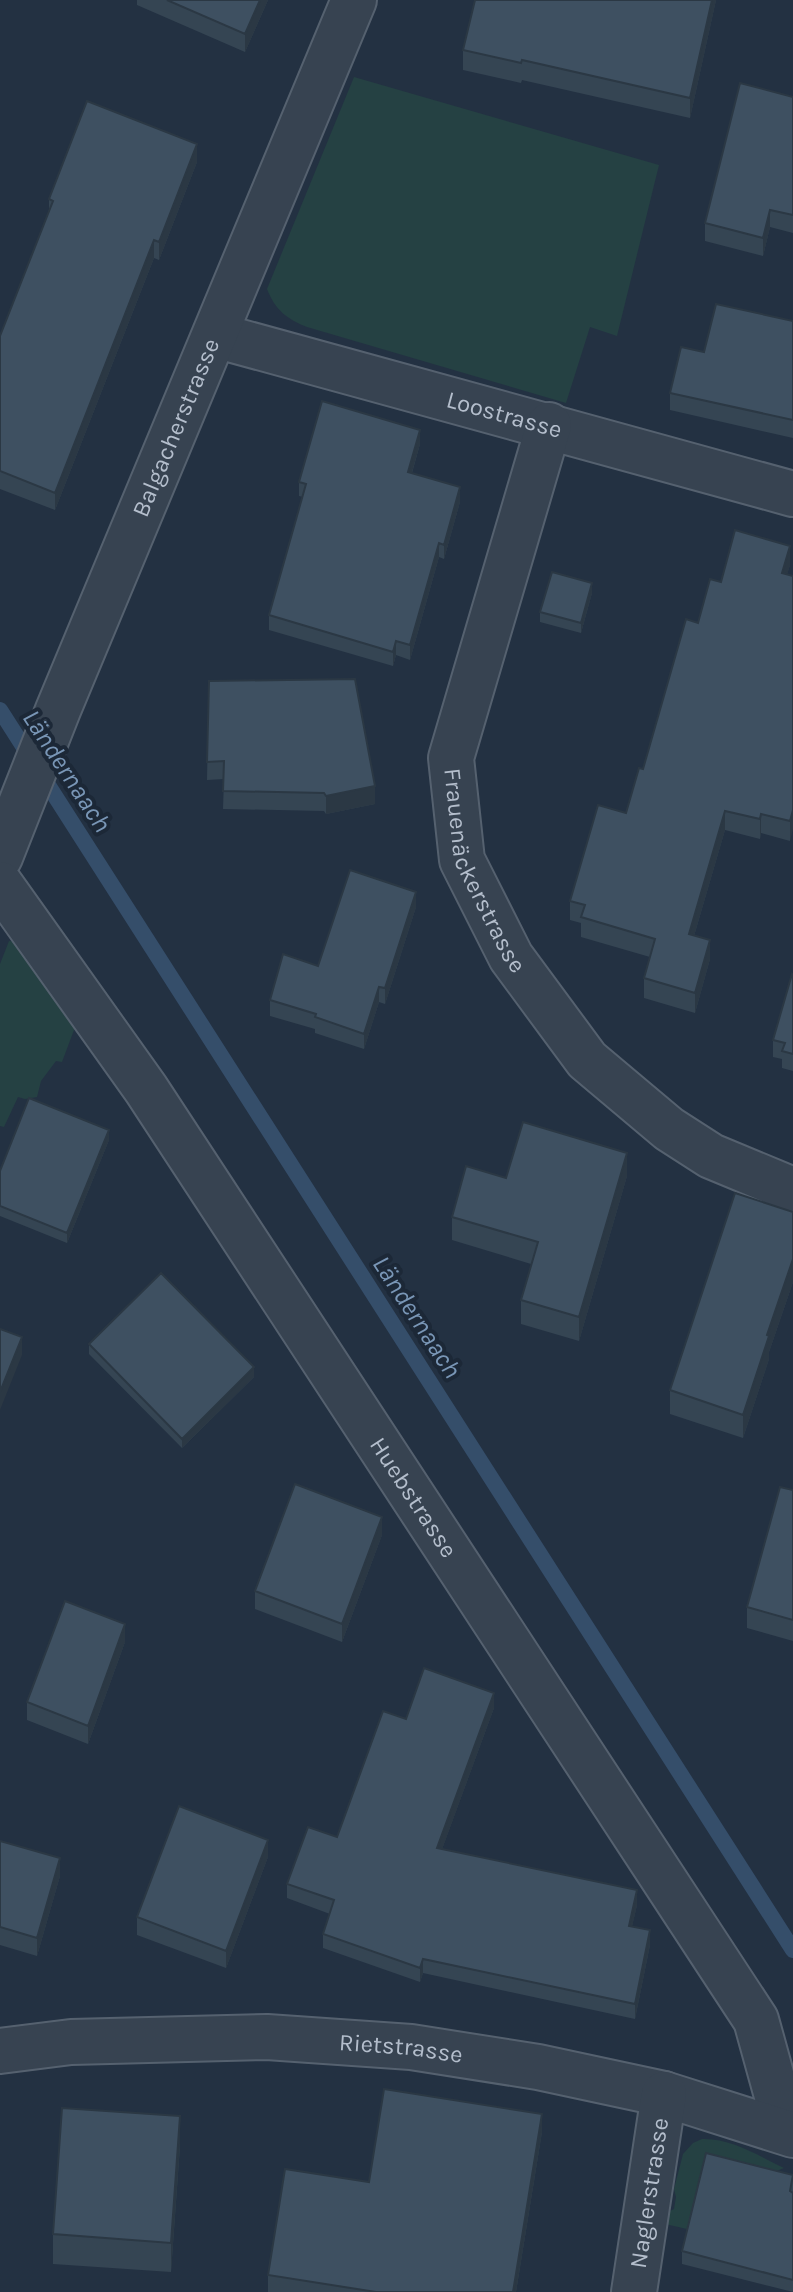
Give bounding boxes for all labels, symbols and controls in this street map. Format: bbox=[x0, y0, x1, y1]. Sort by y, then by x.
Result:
street label: Balgacherstrasse bbox=[126, 334, 225, 521]
street label: Loostrasse bbox=[443, 385, 565, 444]
water label: Ländernaach bbox=[16, 704, 118, 838]
street label: Frauenäckerstrasse bbox=[438, 767, 532, 978]
water label: Ländernaach bbox=[366, 1250, 468, 1384]
street label: Huebstrasse bbox=[364, 1432, 463, 1563]
street label: Rietstrasse bbox=[338, 2028, 465, 2069]
street label: Naglerstrasse bbox=[624, 2116, 674, 2270]

